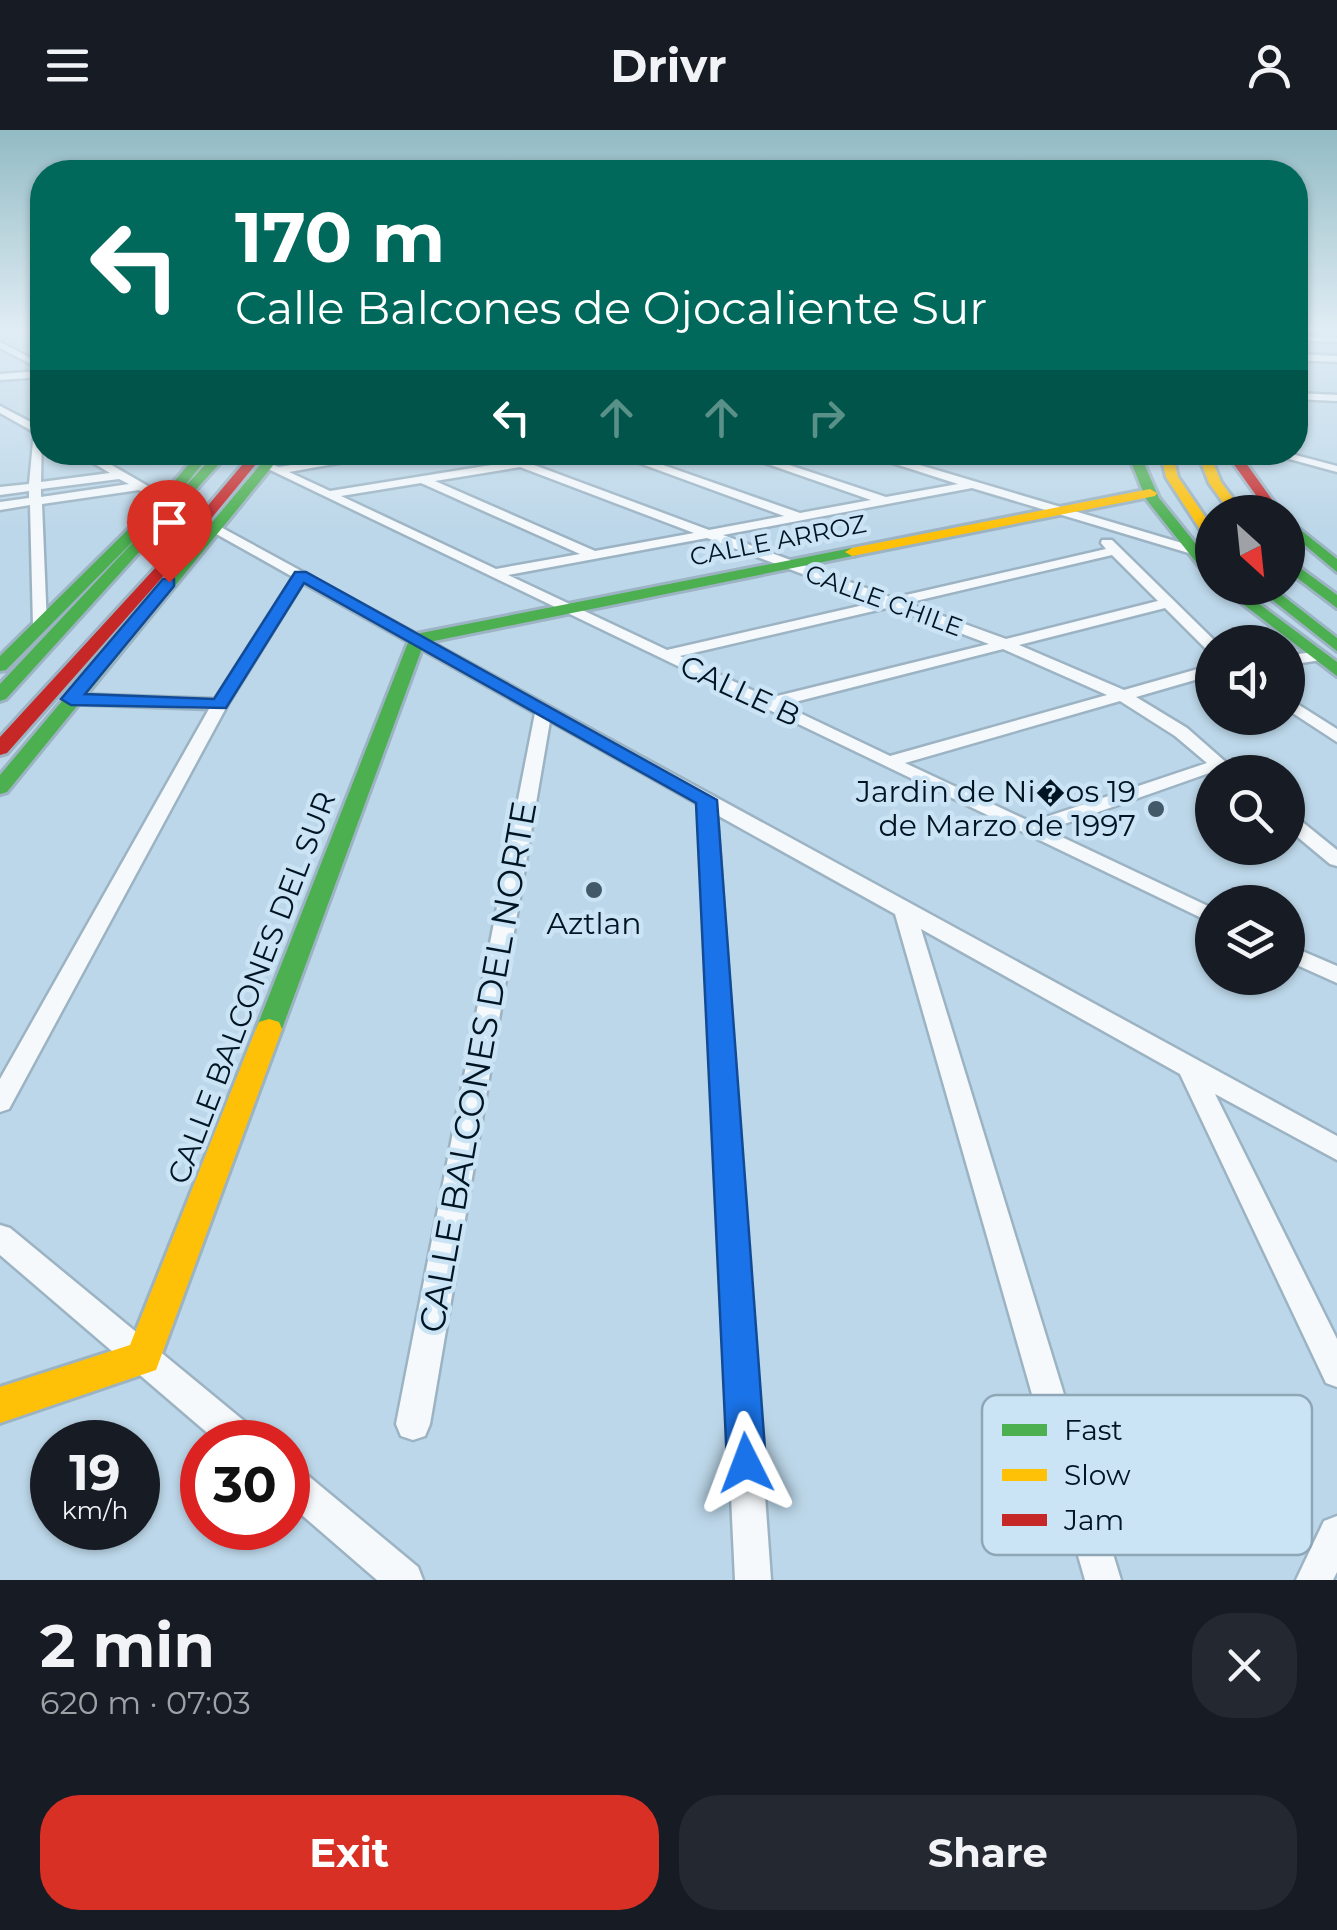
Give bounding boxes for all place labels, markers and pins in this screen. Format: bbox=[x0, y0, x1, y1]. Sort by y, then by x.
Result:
pin bbox=[127, 480, 212, 583]
place label: Jardin de Ni�os 19 de Marzo de 1997 bbox=[855, 773, 1136, 844]
marker: Jardin de Ni�os 19 de Marzo de 1997 bbox=[1145, 798, 1167, 820]
marker: Aztlan bbox=[583, 879, 605, 901]
place label: Aztlan bbox=[546, 905, 642, 942]

